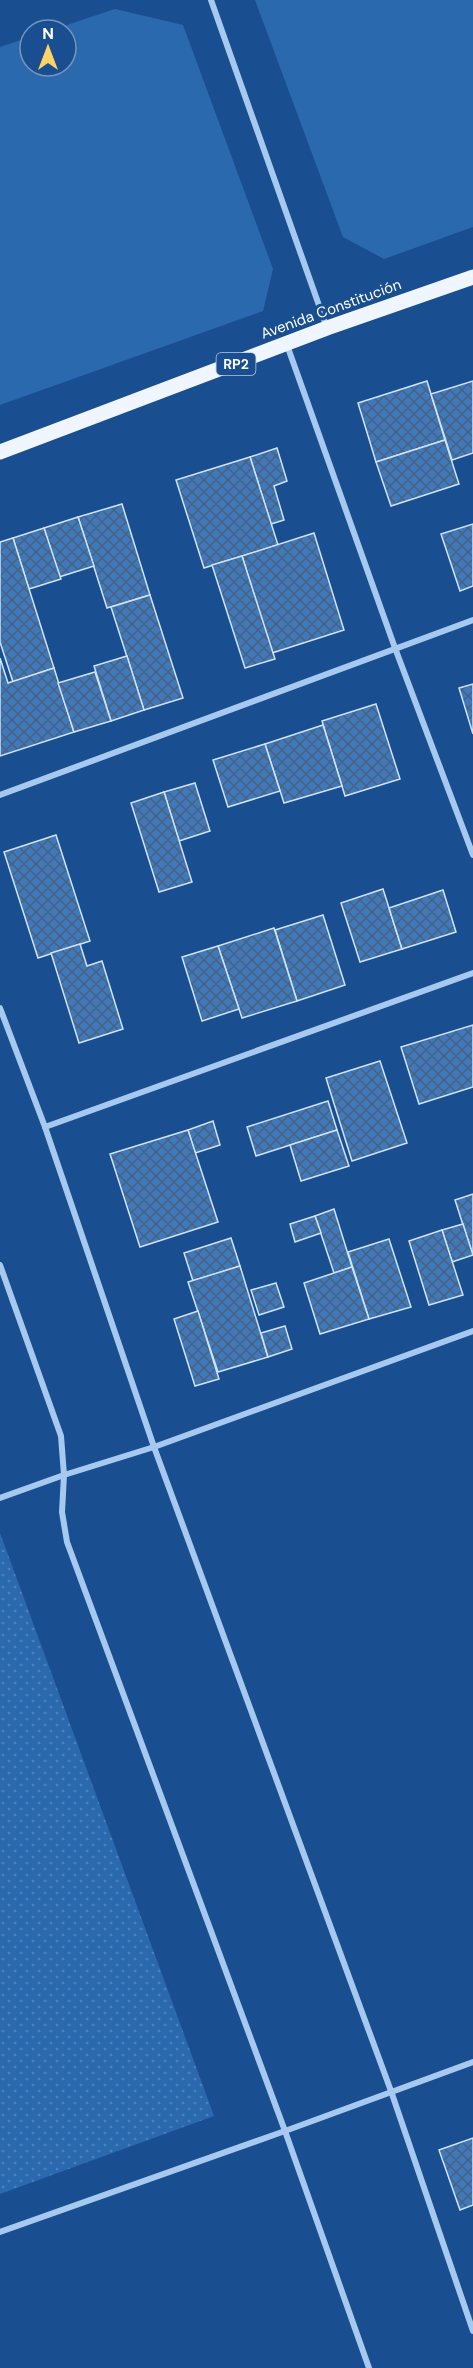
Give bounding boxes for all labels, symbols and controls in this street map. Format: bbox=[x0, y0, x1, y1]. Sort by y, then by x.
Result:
north arrow bbox=[18, 18, 78, 78]
text: N bbox=[42, 23, 54, 44]
street label: Avenida Constitución bbox=[258, 274, 404, 344]
road number: RP2 bbox=[216, 353, 256, 375]

